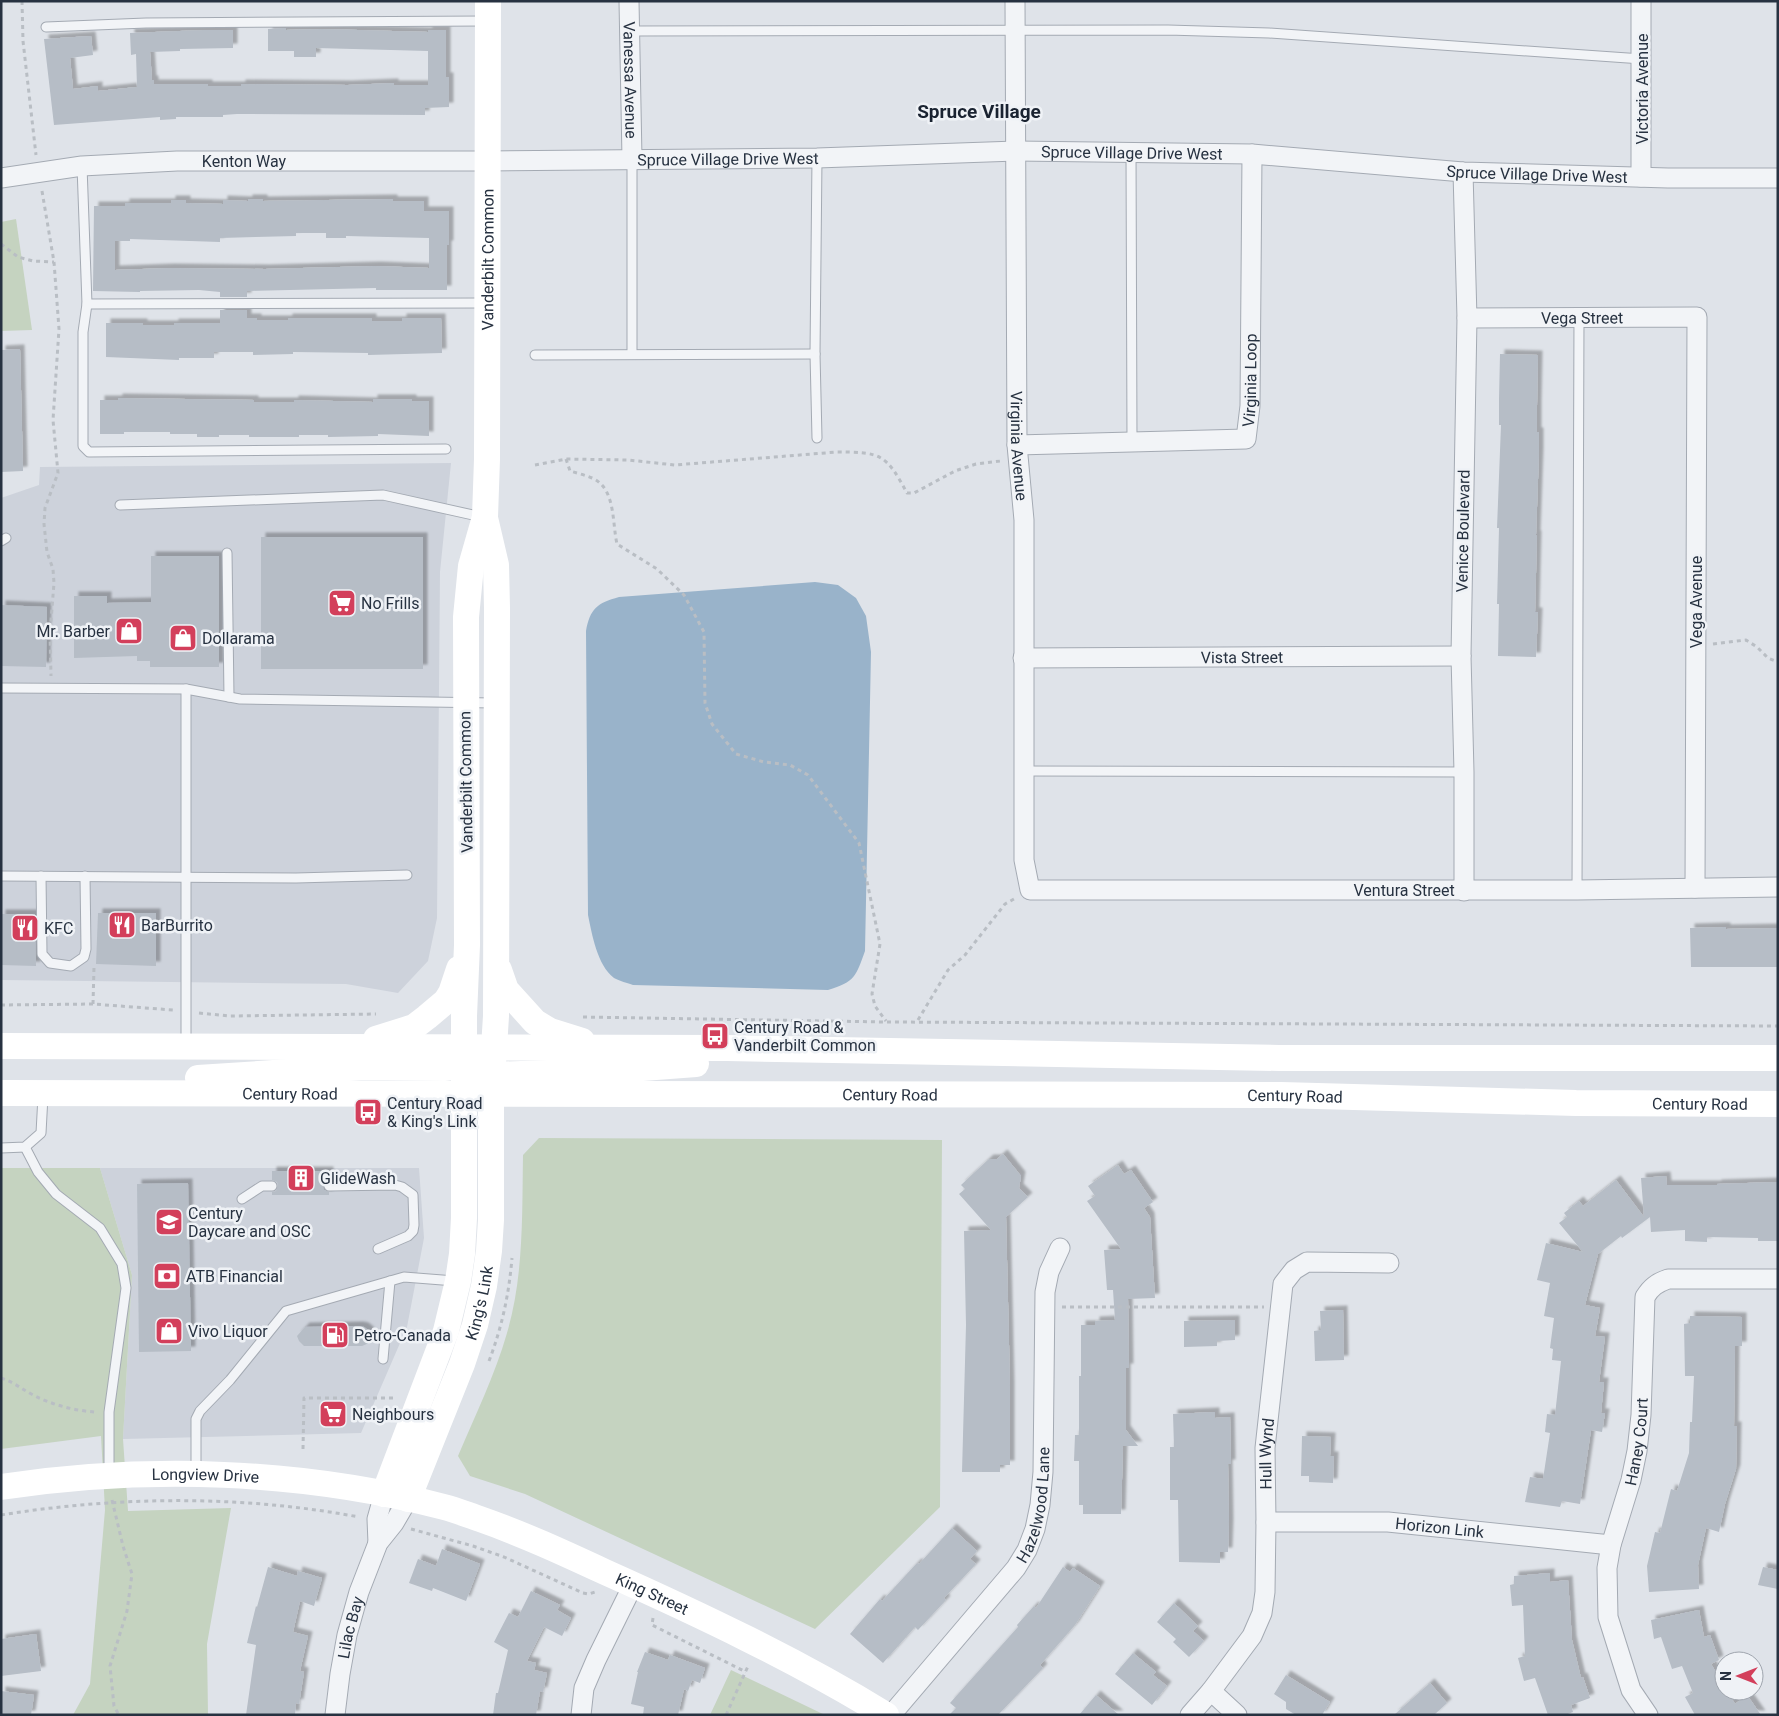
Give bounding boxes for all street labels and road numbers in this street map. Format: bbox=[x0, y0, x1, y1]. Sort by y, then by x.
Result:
street label: Vanessa Avenue bbox=[620, 21, 641, 139]
street label: Victoria Avenue bbox=[1633, 34, 1652, 144]
street label: Spruce Village Drive West bbox=[1041, 142, 1223, 163]
street label: Spruce Village Drive West bbox=[637, 148, 819, 169]
street label: Kenton Way bbox=[202, 152, 287, 171]
street label: Spruce Village Drive West bbox=[1446, 161, 1628, 186]
street label: Vanderbilt Common bbox=[478, 189, 497, 330]
street label: Vega Street bbox=[1541, 308, 1623, 327]
street label: Virginia Loop bbox=[1238, 333, 1260, 428]
street label: Virginia Avenue bbox=[1007, 391, 1032, 502]
street label: Venice Boulevard bbox=[1452, 469, 1474, 593]
street label: Vega Avenue bbox=[1687, 556, 1706, 648]
street label: Vista Street bbox=[1201, 647, 1283, 667]
street label: Vanderbilt Common bbox=[455, 711, 477, 853]
street label: Ventura Street bbox=[1353, 881, 1455, 900]
street label: Century Road bbox=[242, 1084, 338, 1103]
street label: Century Road bbox=[842, 1085, 938, 1104]
street label: Century Road bbox=[1247, 1085, 1343, 1106]
street label: Century Road bbox=[1652, 1094, 1748, 1113]
street label: King's Link bbox=[461, 1264, 496, 1343]
street label: Haney Court bbox=[1621, 1397, 1651, 1487]
street label: Hull Wynd bbox=[1255, 1417, 1278, 1490]
street label: Hazelwood Lane bbox=[1012, 1447, 1053, 1566]
street label: Longview Drive bbox=[151, 1464, 260, 1486]
street label: Horizon Link bbox=[1394, 1513, 1486, 1541]
street label: King Street bbox=[613, 1569, 692, 1618]
street label: Lilac Bay bbox=[333, 1594, 367, 1660]

